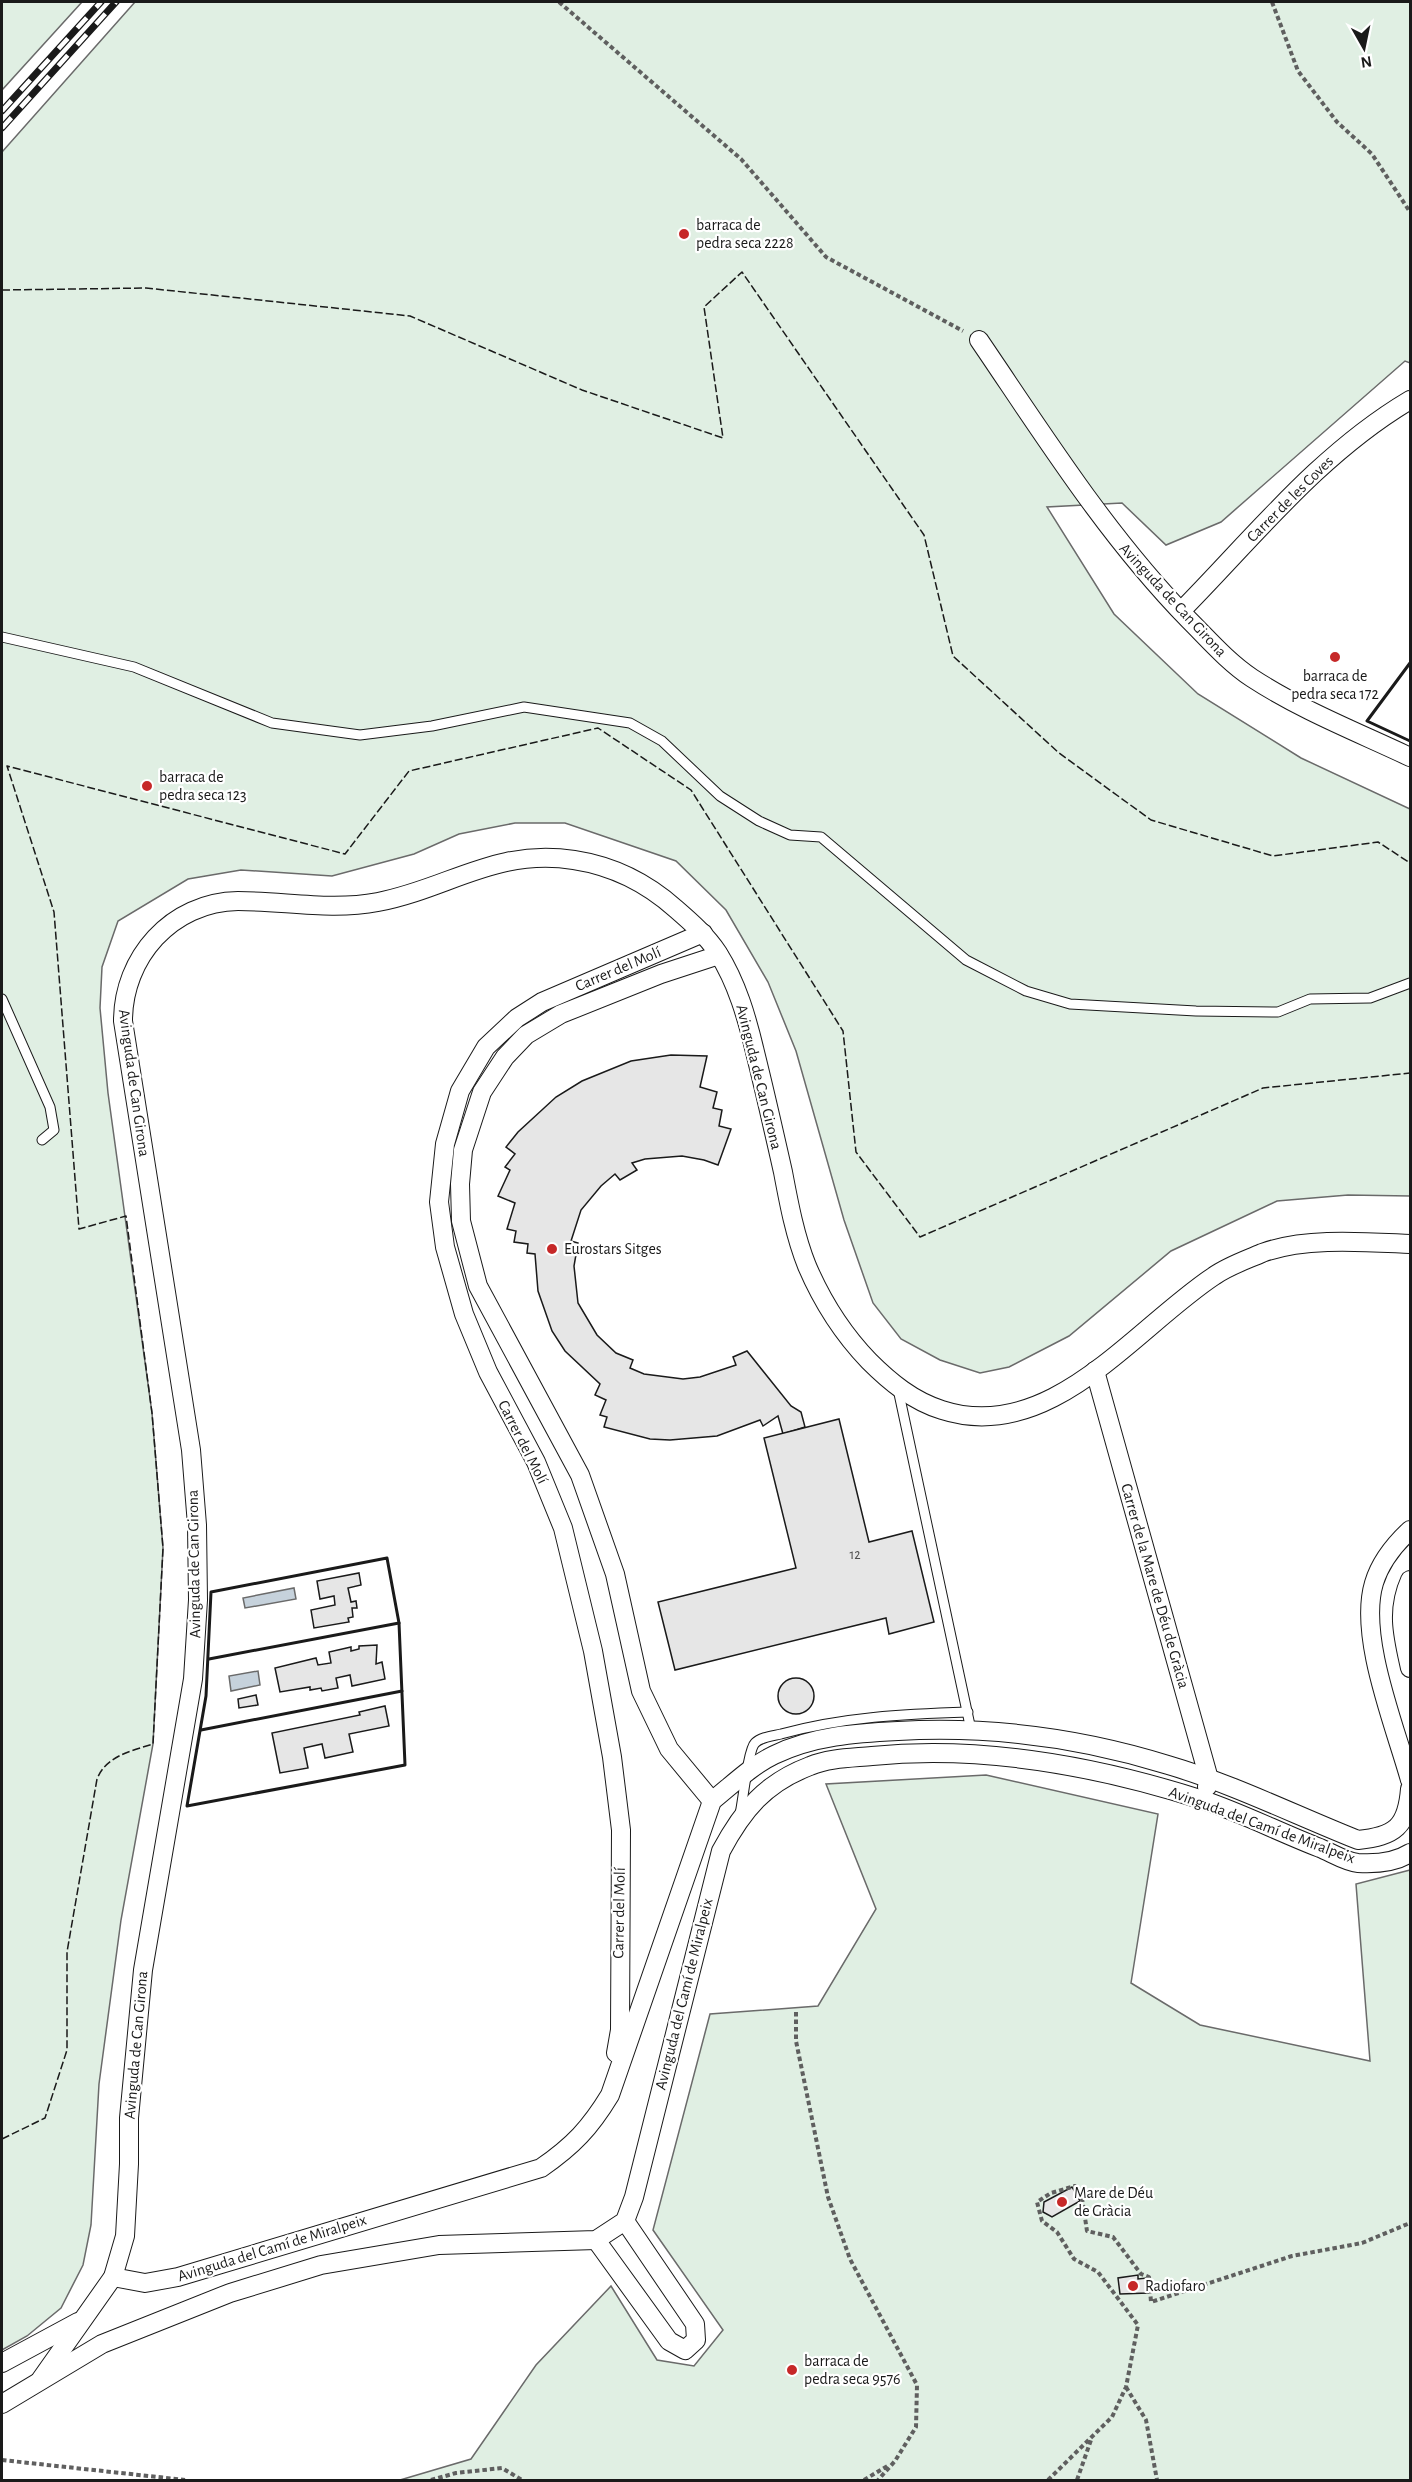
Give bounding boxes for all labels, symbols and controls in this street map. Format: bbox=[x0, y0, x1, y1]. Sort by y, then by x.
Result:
north arrow bbox=[1334, 18, 1394, 78]
text: N bbox=[1359, 53, 1373, 71]
place label: barraca de pedra seca 2228 bbox=[696, 217, 794, 251]
marker: barraca de pedra seca 2228 bbox=[677, 227, 691, 241]
street label: Carrer de les Coves bbox=[1244, 453, 1336, 545]
street label: Avinguda de Can Girona bbox=[1116, 540, 1230, 660]
marker: barraca de pedra seca 172 bbox=[1328, 650, 1342, 664]
place label: barraca de pedra seca 172 bbox=[1291, 668, 1379, 702]
place label: barraca de pedra seca 123 bbox=[159, 769, 247, 803]
marker: barraca de pedra seca 123 bbox=[140, 779, 154, 793]
street label: Carrer del Molí bbox=[573, 944, 663, 994]
street label: Avinguda de Can Girona bbox=[733, 1003, 785, 1151]
street label: Avinguda de Can Girona bbox=[116, 1008, 152, 1158]
place label: Eurostars Sitges bbox=[564, 1241, 662, 1257]
marker: Eurostars Sitges bbox=[545, 1242, 559, 1256]
street label: Carrer del Molí bbox=[495, 1398, 551, 1486]
street label: Carrer de la Mare de Déu de Gràcia bbox=[1118, 1482, 1192, 1690]
street label: Avinguda de Can Girona bbox=[185, 1489, 203, 1639]
house number: 12 bbox=[849, 1548, 861, 1562]
street label: Avinguda del Camí de Miralpeix bbox=[1167, 1784, 1357, 1866]
street label: Carrer del Molí bbox=[610, 1867, 628, 1959]
street label: Avinguda del Camí de Miralpeix bbox=[652, 1897, 716, 2091]
street label: Avinguda de Can Girona bbox=[122, 1970, 150, 2120]
place label: Mare de Déu de Gràcia bbox=[1074, 2185, 1153, 2219]
marker: Mare de Déu de Gràcia bbox=[1055, 2195, 1069, 2209]
street label: Avinguda del Camí de Miralpeix bbox=[176, 2212, 368, 2284]
place label: Radiofaro bbox=[1145, 2278, 1206, 2294]
marker: Radiofaro bbox=[1126, 2279, 1140, 2293]
place label: barraca de pedra seca 9576 bbox=[804, 2353, 901, 2387]
marker: barraca de pedra seca 9576 bbox=[785, 2363, 799, 2377]

